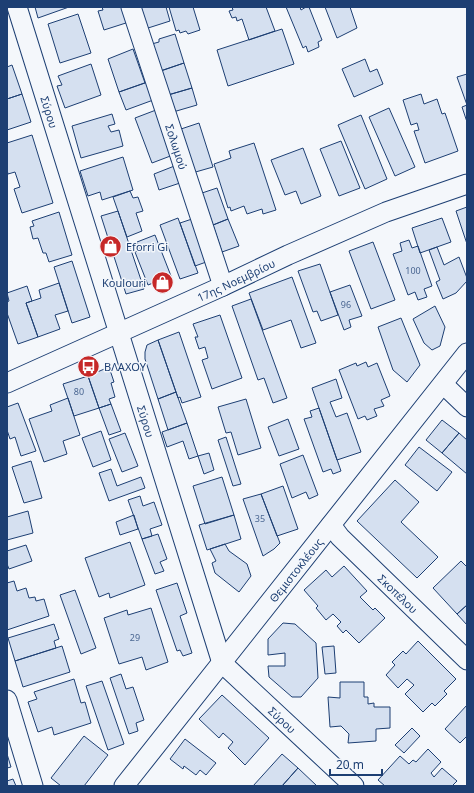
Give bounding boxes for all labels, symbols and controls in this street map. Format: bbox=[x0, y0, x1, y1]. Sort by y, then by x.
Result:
street label: Σύρου bbox=[38, 94, 62, 130]
street label: Σολωμού bbox=[163, 122, 192, 171]
shop icon: Eforri Gi bbox=[97, 233, 123, 259]
place label: Eforri Gi bbox=[126, 239, 168, 254]
street label: 17ης Νοεμβρίου bbox=[194, 255, 277, 304]
house number: 100 bbox=[405, 264, 421, 277]
shop icon: Koulouri bbox=[149, 269, 175, 295]
place label: Koulouri bbox=[102, 275, 146, 290]
house number: 96 bbox=[341, 298, 351, 311]
bus stop icon: ΒΛΑΧΟΥ bbox=[76, 353, 102, 379]
place label: ΒΛΑΧΟΥ bbox=[104, 359, 147, 374]
house number: 80 bbox=[74, 385, 84, 398]
street label: Σύρου bbox=[134, 403, 158, 439]
house number: 35 bbox=[255, 512, 265, 525]
street label: Θεμιστοκλέους bbox=[265, 534, 325, 605]
street label: Σκοπέλου bbox=[375, 571, 421, 616]
house number: 29 bbox=[130, 631, 140, 644]
street label: Σύρου bbox=[265, 703, 300, 736]
scale bar bbox=[330, 751, 382, 777]
text: 20 m bbox=[336, 756, 364, 773]

